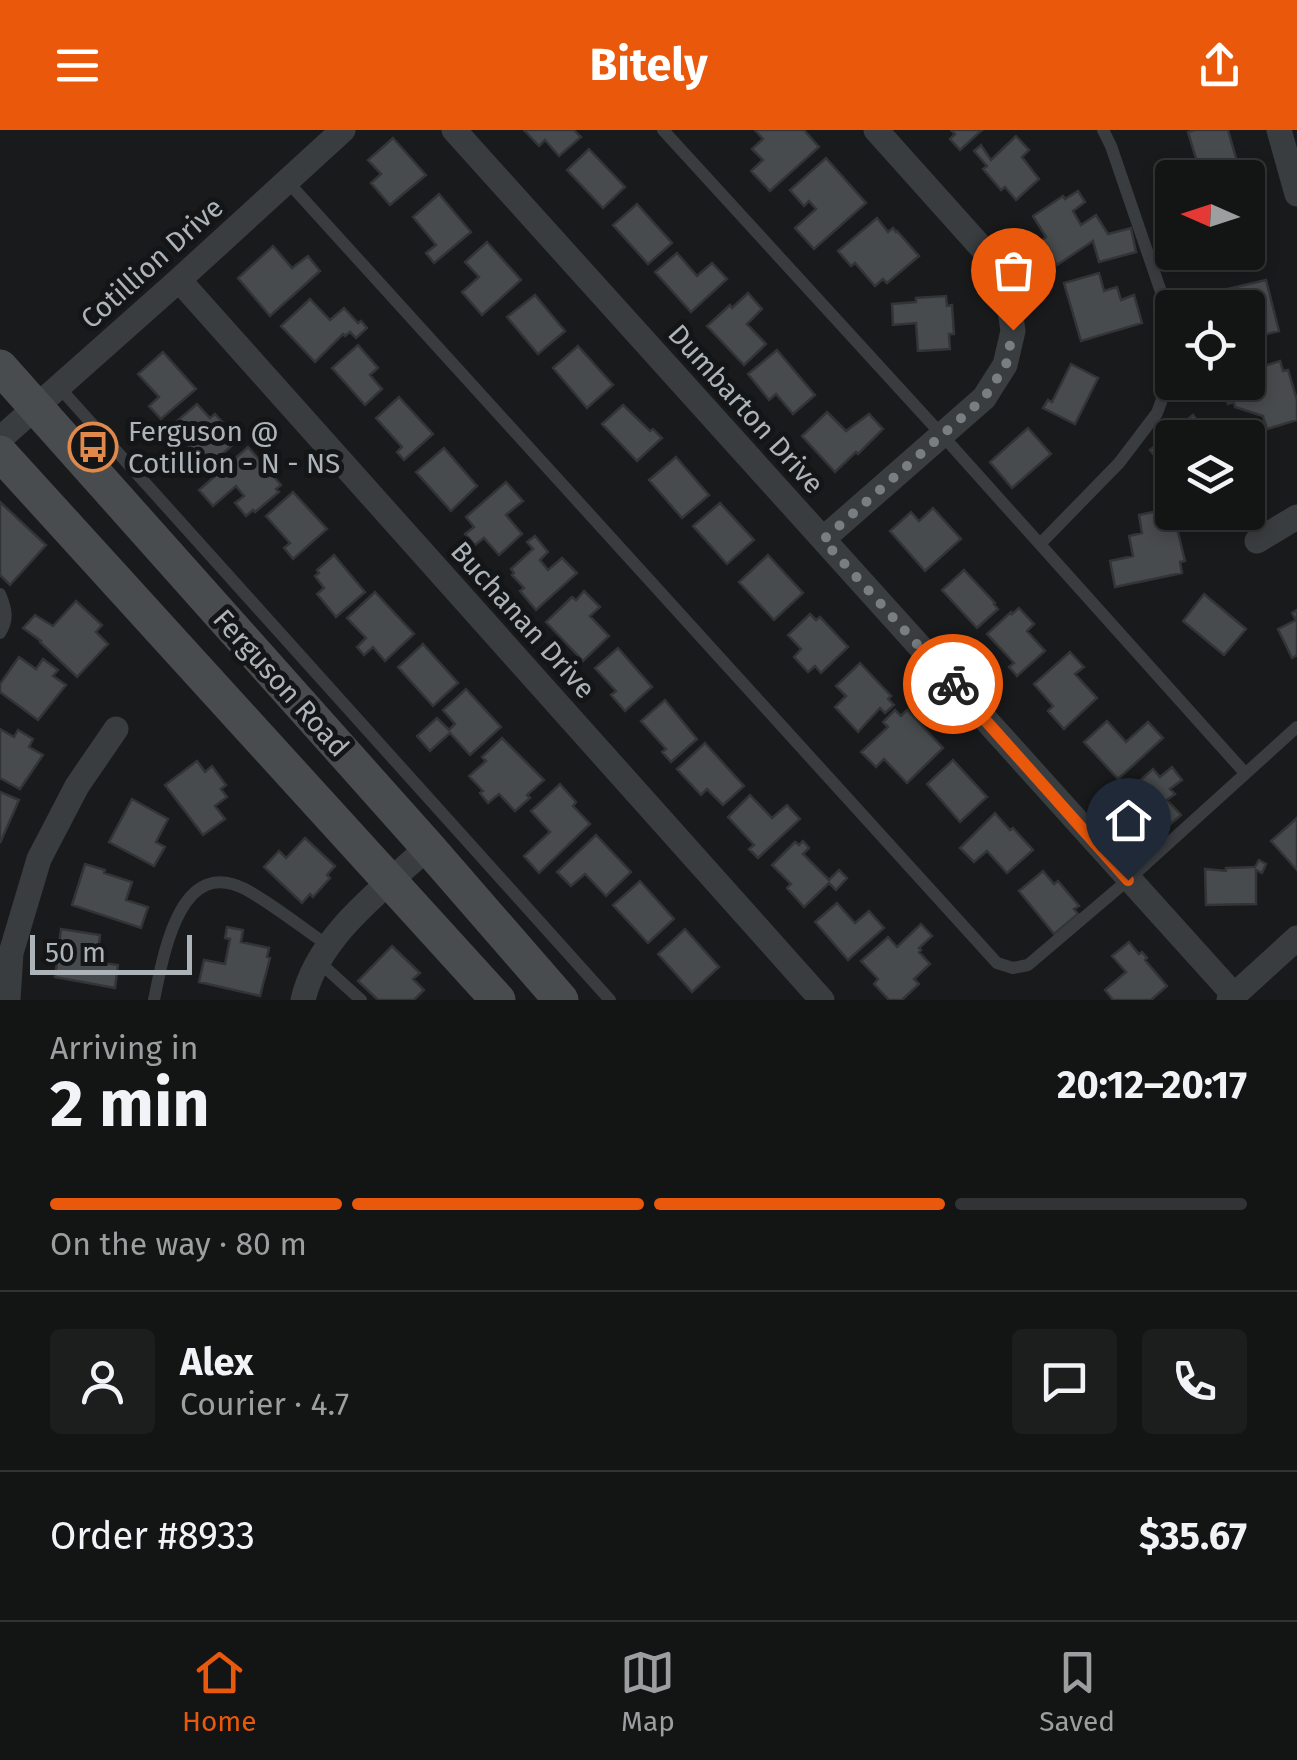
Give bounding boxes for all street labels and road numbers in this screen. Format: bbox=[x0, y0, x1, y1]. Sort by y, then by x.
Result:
street label: Cotillion Drive bbox=[74, 191, 230, 335]
street label: Dumbarton Drive bbox=[661, 318, 831, 500]
street label: Buchanan Drive bbox=[444, 535, 602, 705]
street label: Ferguson Road bbox=[206, 603, 356, 763]

